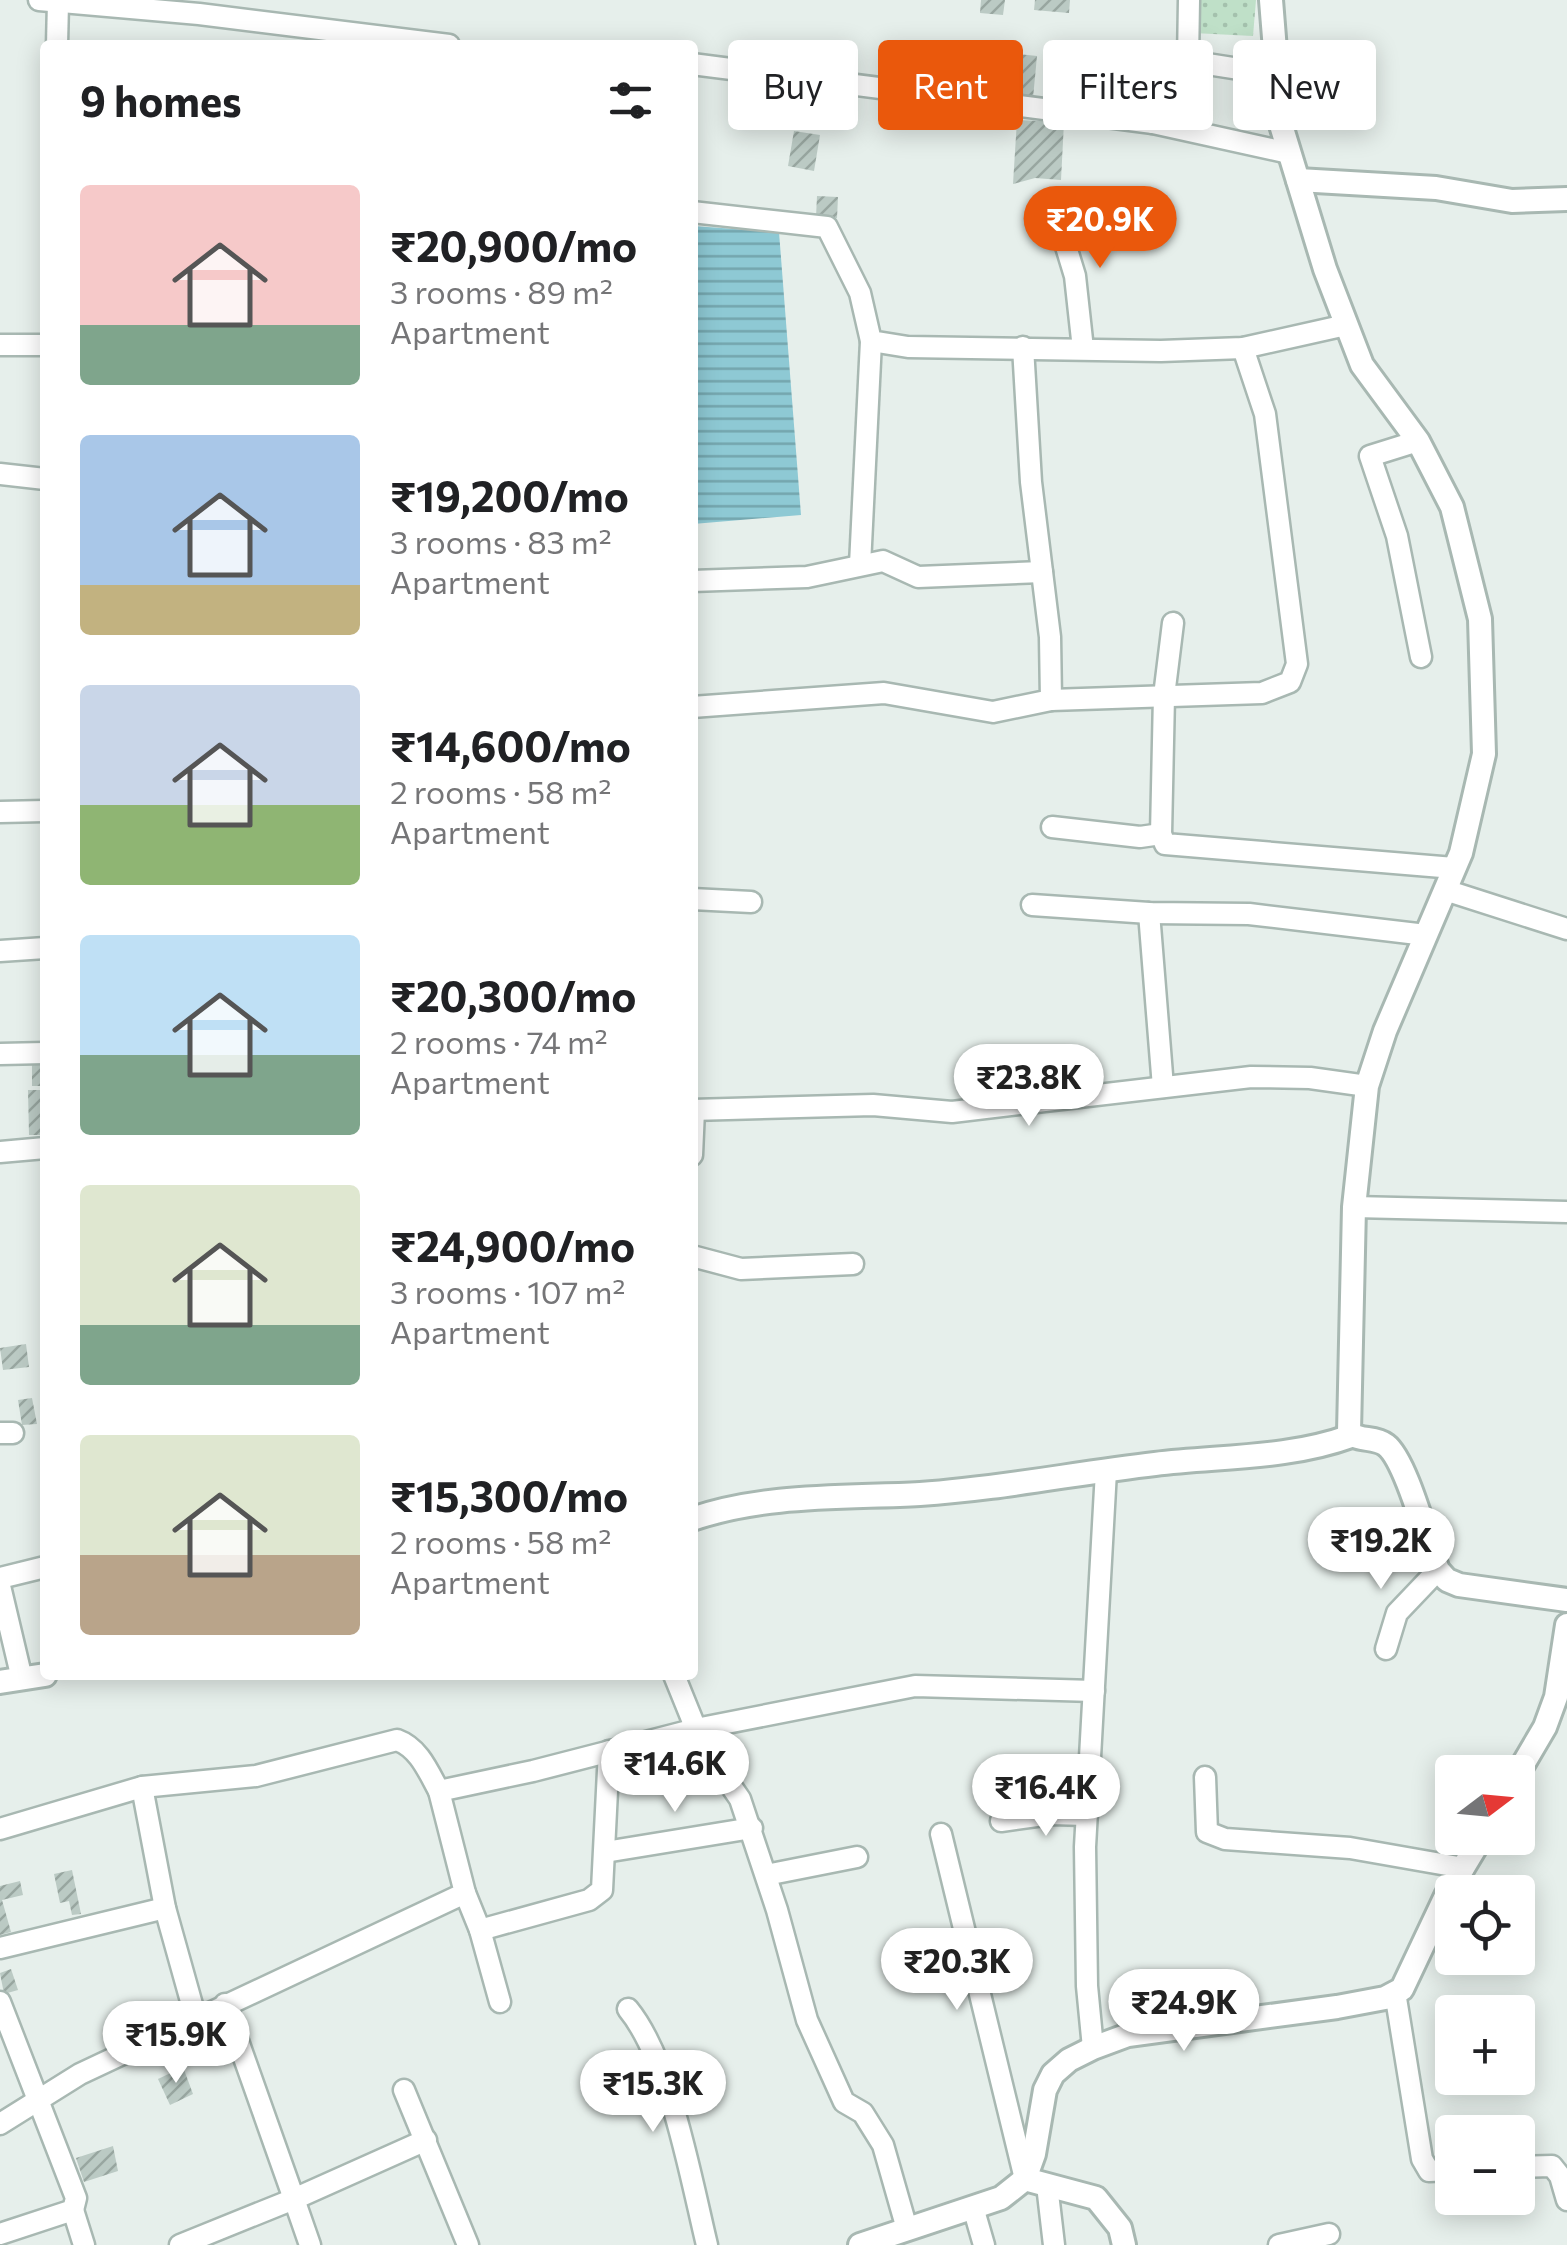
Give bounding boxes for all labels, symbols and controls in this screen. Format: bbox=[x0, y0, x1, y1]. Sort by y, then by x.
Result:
chip: Buy bbox=[728, 40, 858, 130]
chip: Rent bbox=[878, 40, 1023, 130]
chip: Filters bbox=[1043, 40, 1213, 130]
chip: New bbox=[1233, 40, 1376, 130]
icon: filters bbox=[603, 73, 658, 128]
text: 9 homes bbox=[80, 74, 242, 126]
pin: ₹20.9K bbox=[1019, 186, 1181, 271]
text: ₹20.9K bbox=[1046, 198, 1154, 238]
text: ₹20,900/mo bbox=[390, 219, 637, 271]
icon: home bbox=[160, 225, 280, 345]
text: 3 rooms · 89 m² bbox=[390, 271, 613, 311]
text: Apartment bbox=[390, 311, 550, 351]
text: ₹19,200/mo bbox=[390, 469, 629, 521]
icon: home bbox=[160, 475, 280, 595]
text: 3 rooms · 83 m² bbox=[390, 521, 612, 561]
text: Apartment bbox=[390, 561, 550, 601]
text: ₹14,600/mo bbox=[390, 719, 631, 771]
icon: home bbox=[160, 725, 280, 845]
text: 2 rooms · 58 m² bbox=[390, 771, 611, 811]
text: Apartment bbox=[390, 811, 550, 851]
text: ₹20,300/mo bbox=[390, 969, 636, 1021]
icon: home bbox=[160, 975, 280, 1095]
text: 2 rooms · 74 m² bbox=[390, 1021, 608, 1061]
pin: ₹23.8K bbox=[948, 1044, 1110, 1129]
text: ₹23.8K bbox=[976, 1056, 1082, 1096]
text: Apartment bbox=[390, 1061, 550, 1101]
text: ₹24,900/mo bbox=[390, 1219, 635, 1271]
icon: home bbox=[160, 1225, 280, 1345]
text: 3 rooms · 107 m² bbox=[390, 1271, 625, 1311]
text: Apartment bbox=[390, 1311, 550, 1351]
text: ₹15,300/mo bbox=[390, 1469, 628, 1521]
icon: home bbox=[160, 1475, 280, 1595]
pin: ₹19.2K bbox=[1300, 1507, 1462, 1592]
text: ₹19.2K bbox=[1330, 1519, 1432, 1559]
text: 2 rooms · 58 m² bbox=[390, 1521, 611, 1561]
text: Apartment bbox=[390, 1561, 550, 1601]
pin: ₹14.6K bbox=[594, 1730, 756, 1815]
text: ₹14.6K bbox=[623, 1742, 727, 1782]
pin: ₹16.4K bbox=[965, 1754, 1127, 1839]
north arrow bbox=[1435, 1755, 1535, 1855]
map controls bbox=[1435, 1755, 1535, 2215]
text: ₹16.4K bbox=[994, 1766, 1098, 1806]
button: locate bbox=[1435, 1875, 1535, 1975]
pin: ₹20.3K bbox=[876, 1928, 1038, 2013]
text: ₹20.3K bbox=[903, 1940, 1011, 1980]
pin: ₹24.9K bbox=[1103, 1969, 1265, 2054]
text: ₹24.9K bbox=[1130, 1981, 1238, 2021]
button: + bbox=[1435, 1995, 1535, 2095]
pin: ₹15.9K bbox=[95, 2001, 257, 2086]
text: ₹15.9K bbox=[125, 2013, 227, 2053]
pin: ₹15.3K bbox=[572, 2050, 734, 2135]
text: ₹15.3K bbox=[602, 2062, 704, 2102]
button: − bbox=[1435, 2115, 1535, 2215]

